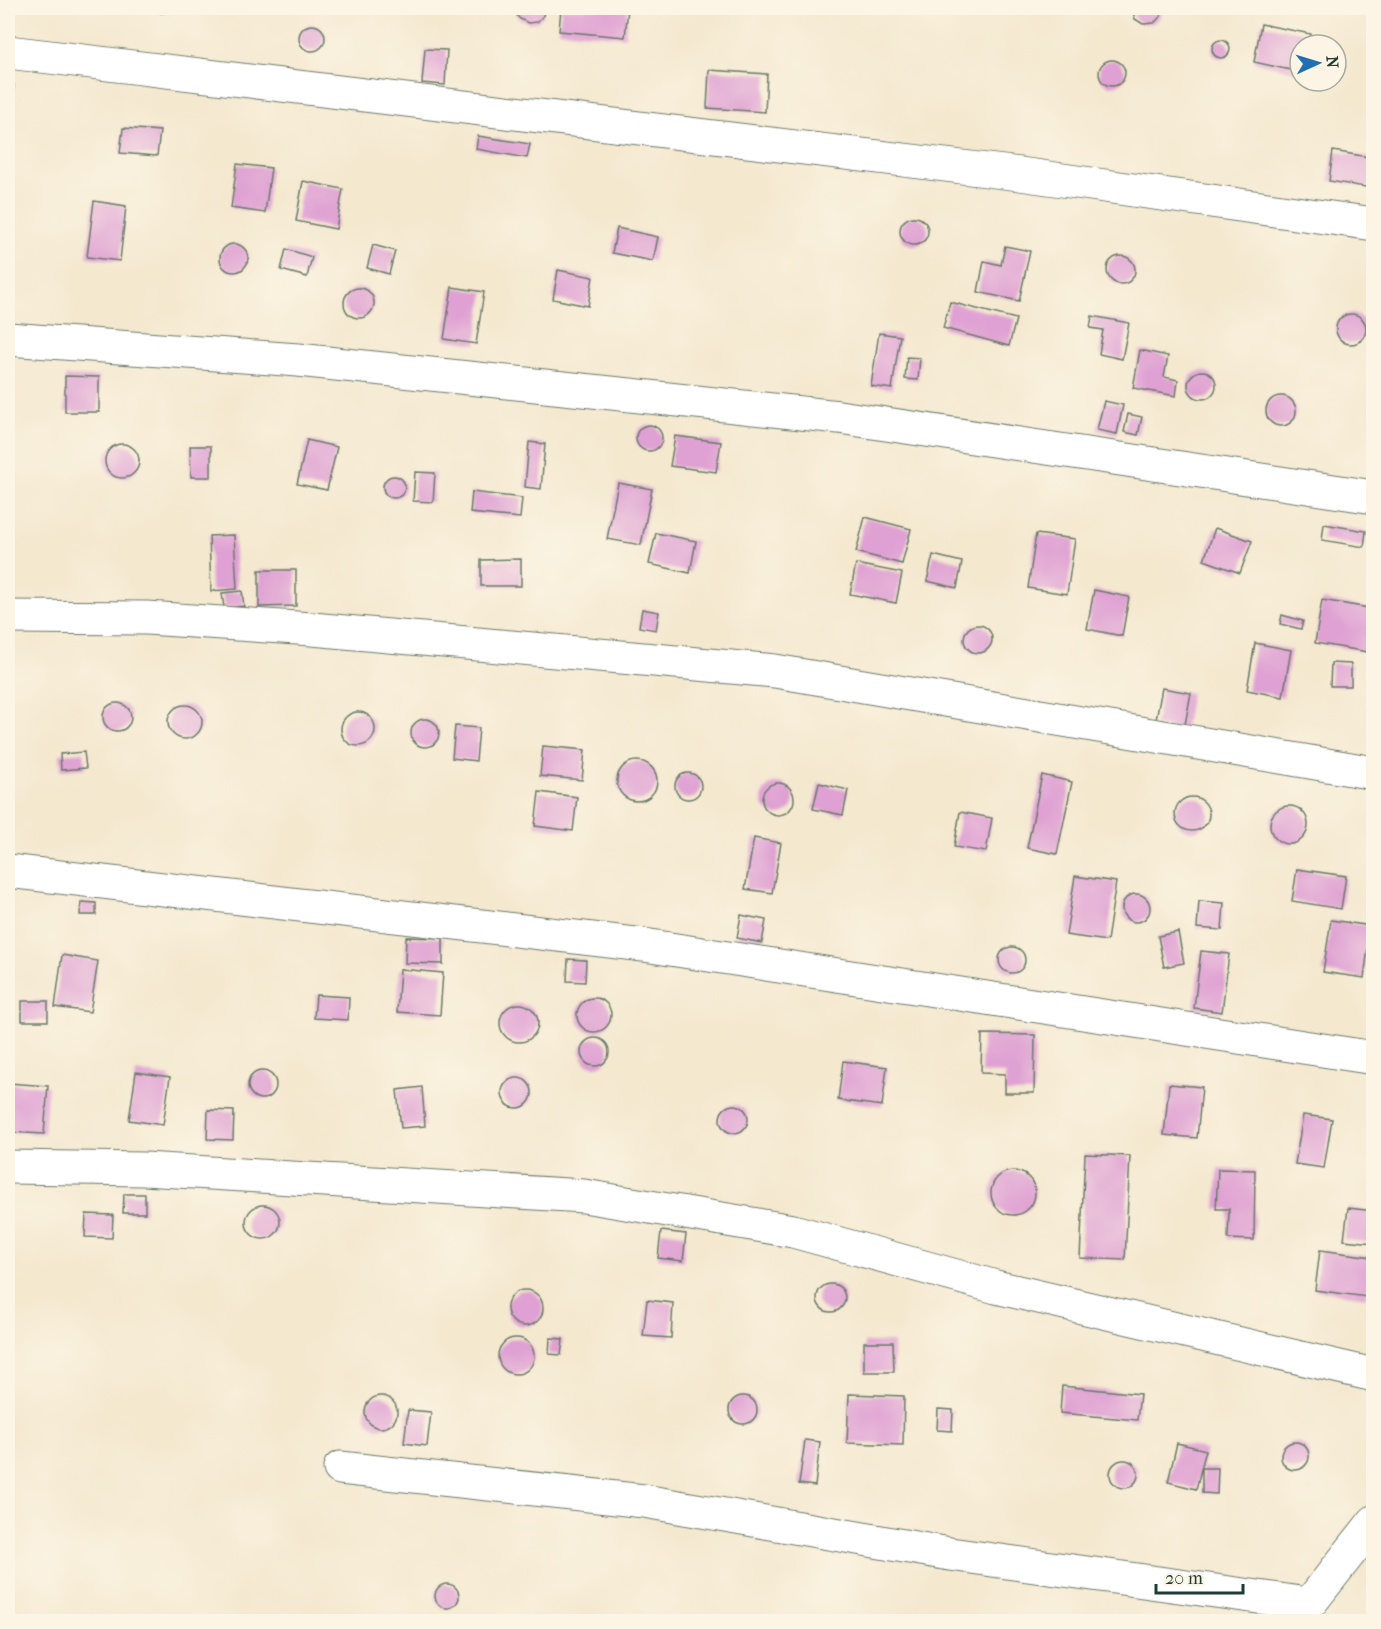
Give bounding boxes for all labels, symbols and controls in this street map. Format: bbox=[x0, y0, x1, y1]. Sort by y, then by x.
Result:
north arrow bbox=[1288, 33, 1348, 93]
text: N bbox=[1323, 55, 1342, 70]
scale bar bbox=[1156, 1557, 1243, 1595]
text: 20 m bbox=[1165, 1568, 1203, 1589]

